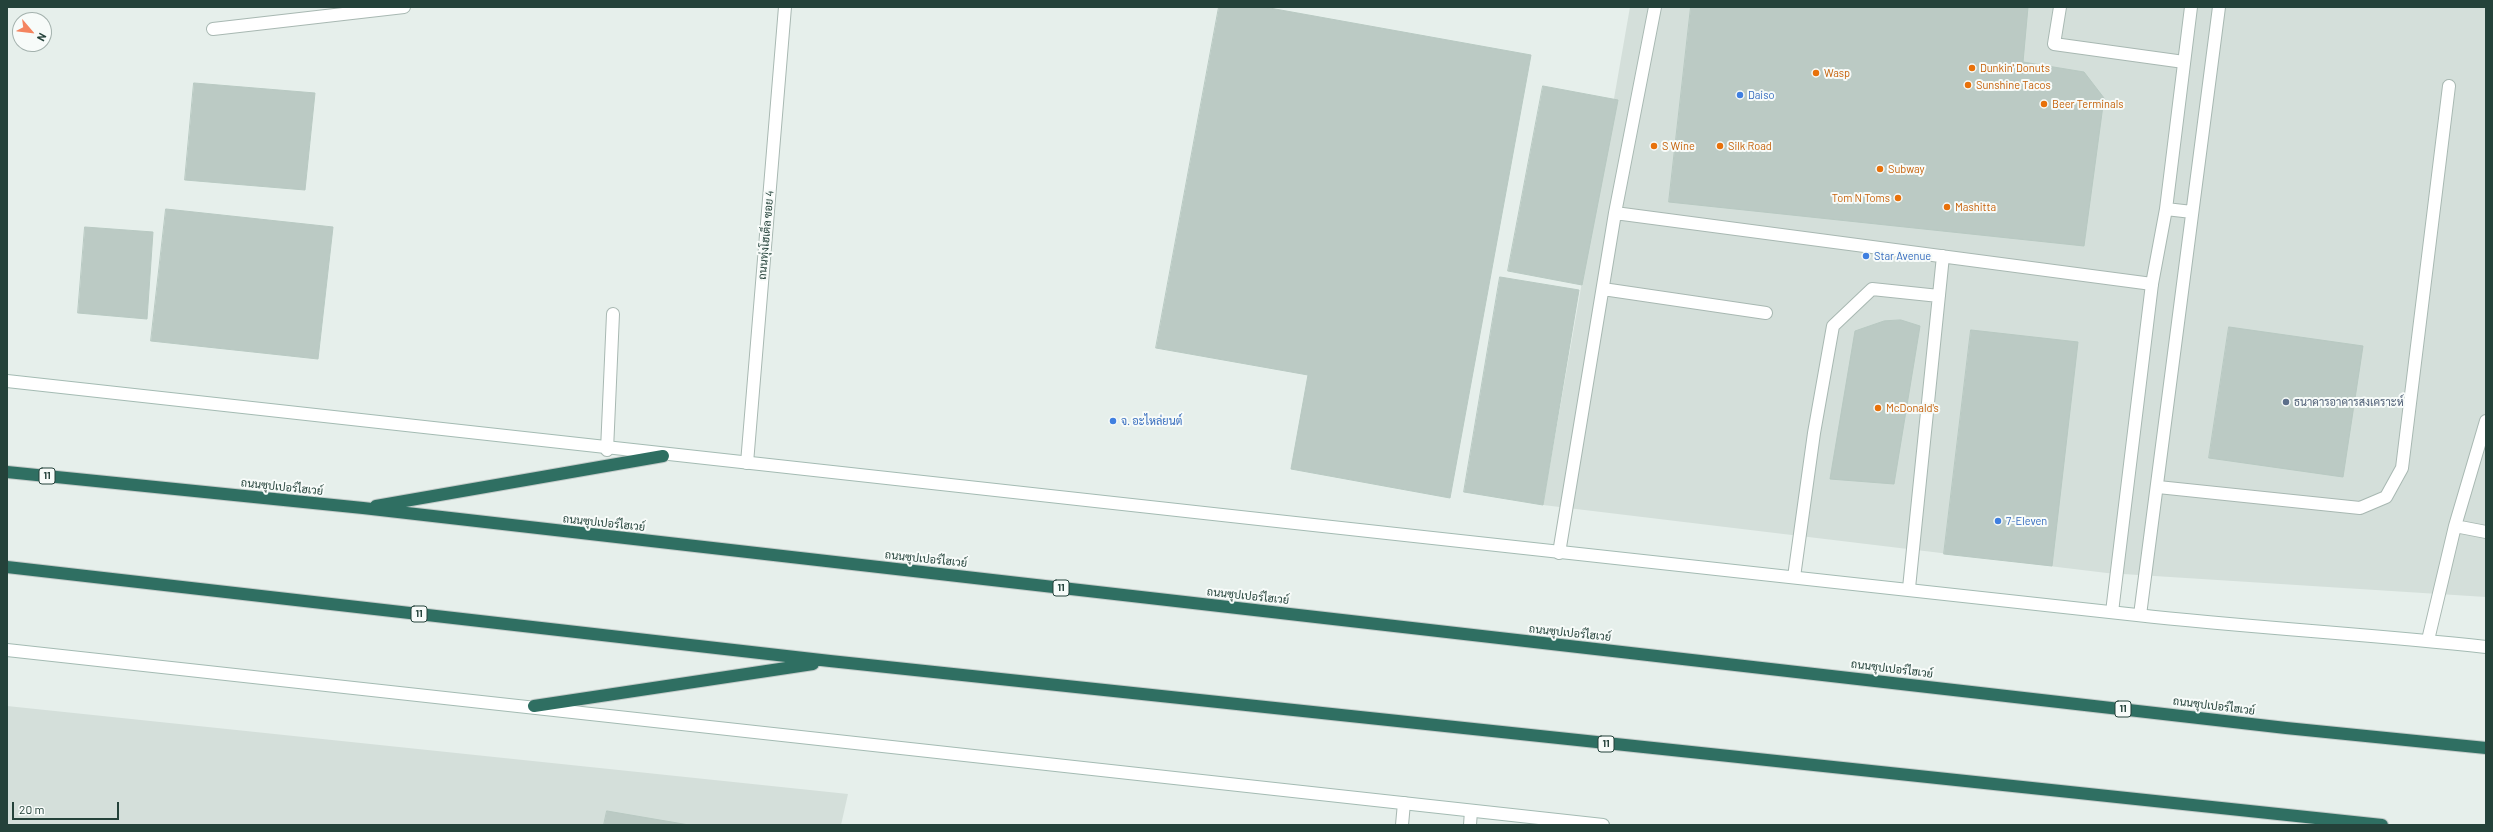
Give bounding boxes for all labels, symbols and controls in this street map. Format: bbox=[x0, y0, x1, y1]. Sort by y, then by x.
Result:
north arrow bbox=[12, 12, 52, 52]
text: N bbox=[35, 31, 50, 44]
place label: Dunkin' Donuts bbox=[1980, 61, 2050, 75]
marker: Dunkin' Donuts bbox=[1967, 63, 1977, 73]
place label: Wasp bbox=[1824, 66, 1850, 80]
marker: Wasp bbox=[1811, 68, 1821, 78]
place label: Sunshine Tacos bbox=[1976, 78, 2051, 92]
marker: Sunshine Tacos bbox=[1963, 80, 1973, 90]
place label: Daiso bbox=[1748, 88, 1774, 102]
marker: Daiso bbox=[1735, 90, 1745, 100]
place label: Beer Terminals bbox=[2052, 97, 2123, 111]
marker: Beer Terminals bbox=[2039, 99, 2049, 109]
place label: S Wine bbox=[1662, 139, 1695, 153]
place label: Silk Road bbox=[1728, 139, 1772, 153]
marker: S Wine bbox=[1649, 141, 1659, 151]
marker: Silk Road bbox=[1715, 141, 1725, 151]
place label: Subway bbox=[1888, 162, 1925, 176]
marker: Subway bbox=[1875, 164, 1885, 174]
street label: ถนนทุ่งโฮเต็ล ซอย 4 bbox=[756, 190, 776, 280]
place label: Tom N Toms bbox=[1832, 191, 1890, 205]
marker: Tom N Toms bbox=[1893, 193, 1903, 203]
place label: Mashitta bbox=[1955, 200, 1996, 214]
marker: Mashitta bbox=[1942, 202, 1952, 212]
place label: Star Avenue bbox=[1874, 249, 1931, 263]
marker: Star Avenue bbox=[1861, 251, 1871, 261]
place label: ธนาคารอาคารสงเคราะห์ bbox=[2294, 395, 2404, 409]
marker: ธนาคารอาคารสงเคราะห์ bbox=[2281, 397, 2291, 407]
place label: McDonald's bbox=[1886, 401, 1939, 415]
marker: McDonald's bbox=[1873, 403, 1883, 413]
place label: จ. อะไหล่ยนต์ bbox=[1121, 414, 1182, 428]
marker: จ. อะไหล่ยนต์ bbox=[1108, 416, 1118, 426]
road number: 11 bbox=[39, 468, 55, 484]
street label: ถนนซุปเปอร์ไฮเวย์ bbox=[240, 476, 324, 498]
street label: ถนนซุปเปอร์ไฮเวย์ bbox=[562, 512, 646, 534]
place label: 7-Eleven bbox=[2006, 514, 2047, 528]
marker: 7-Eleven bbox=[1993, 516, 2003, 526]
street label: ถนนซุปเปอร์ไฮเวย์ bbox=[884, 548, 968, 570]
road number: 11 bbox=[1053, 580, 1069, 596]
street label: ถนนซุปเปอร์ไฮเวย์ bbox=[1206, 585, 1290, 607]
road number: 11 bbox=[411, 606, 427, 622]
street label: ถนนซุปเปอร์ไฮเวย์ bbox=[1528, 622, 1612, 644]
street label: ถนนซุปเปอร์ไฮเวย์ bbox=[1850, 657, 1934, 681]
street label: ถนนซุปเปอร์ไฮเวย์ bbox=[2172, 694, 2256, 718]
road number: 11 bbox=[2115, 701, 2131, 717]
road number: 11 bbox=[1598, 736, 1614, 752]
scale bar bbox=[14, 794, 121, 820]
text: 20 m bbox=[19, 802, 45, 816]

